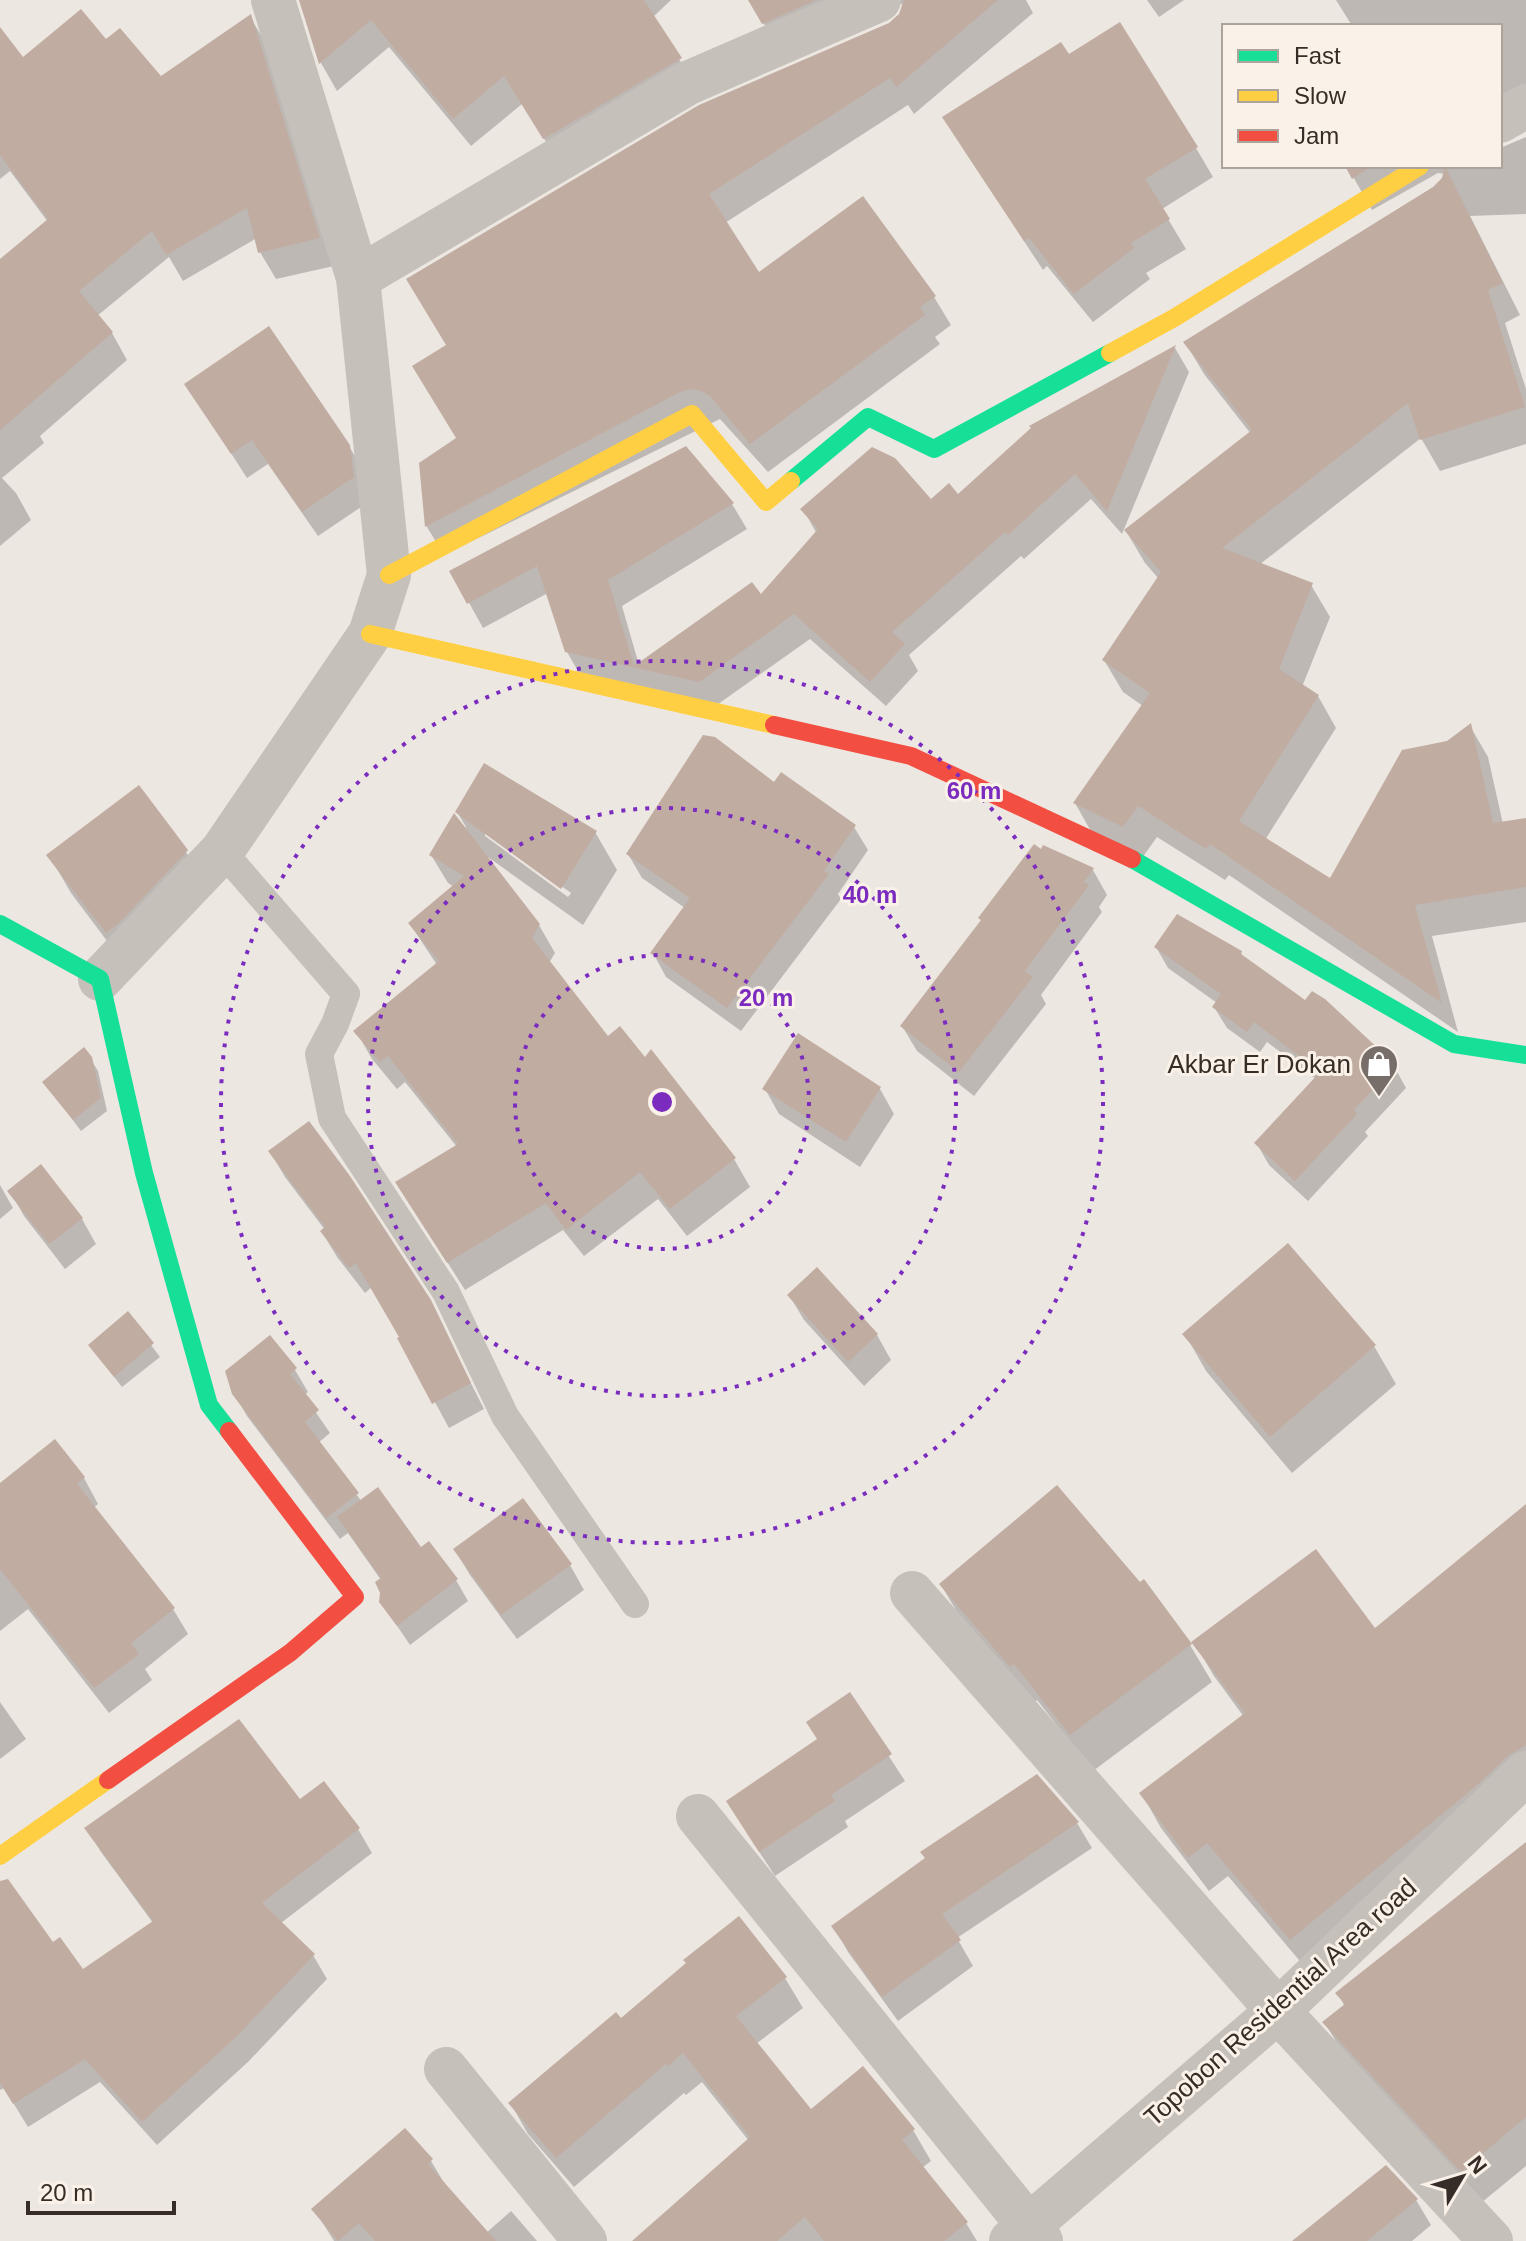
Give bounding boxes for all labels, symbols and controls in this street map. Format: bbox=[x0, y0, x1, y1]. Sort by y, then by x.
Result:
legend bbox=[1222, 24, 1502, 168]
text: Fast bbox=[1294, 42, 1341, 69]
text: Slow bbox=[1294, 82, 1347, 109]
text: Jam bbox=[1294, 122, 1339, 149]
text: 60 m bbox=[947, 777, 1001, 804]
text: 40 m bbox=[843, 881, 897, 908]
text: 20 m bbox=[739, 984, 793, 1011]
shop icon: Akbar Er Dokan bbox=[1358, 1043, 1400, 1098]
place label: Akbar Er Dokan bbox=[1167, 1049, 1351, 1079]
centre of rings bbox=[648, 1088, 676, 1116]
street label: Topobon Residential Area road bbox=[1138, 1872, 1422, 2132]
north arrow bbox=[1422, 2137, 1502, 2217]
text: N bbox=[1463, 2151, 1492, 2179]
scale bar bbox=[28, 2165, 174, 2215]
text: 20 m bbox=[40, 2179, 93, 2206]

